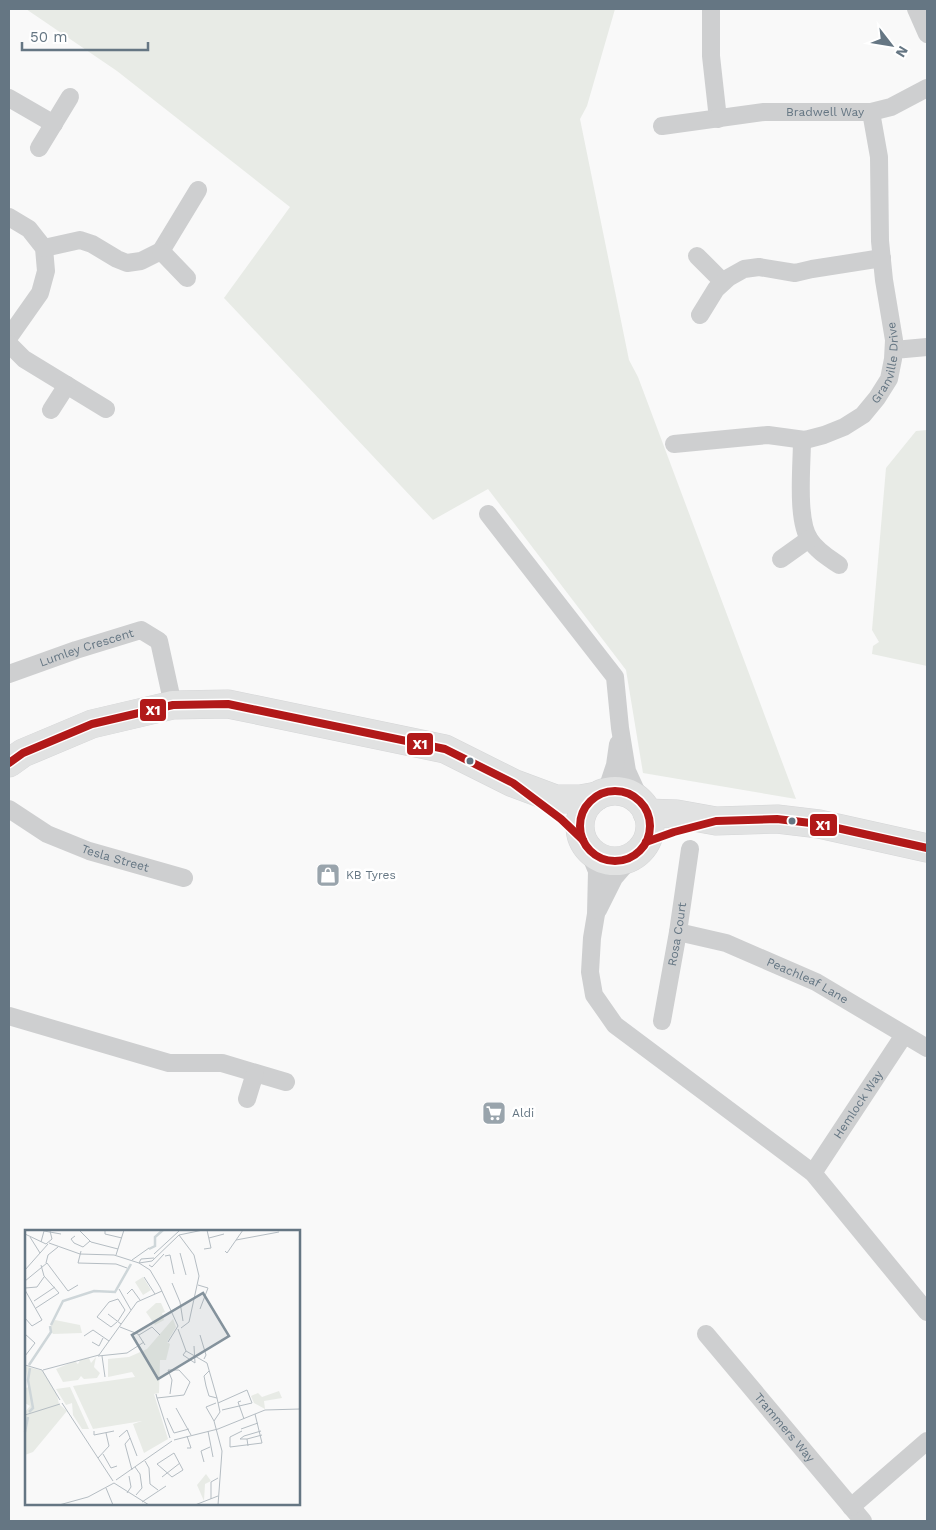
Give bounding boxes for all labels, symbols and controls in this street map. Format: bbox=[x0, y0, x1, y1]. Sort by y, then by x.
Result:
scale bar bbox=[22, 20, 149, 52]
north arrow bbox=[866, 20, 916, 70]
text: 50 m bbox=[30, 28, 67, 46]
text: N bbox=[893, 43, 912, 60]
street label: Bradwell Way bbox=[786, 105, 865, 119]
street label: Granville Drive bbox=[868, 321, 901, 406]
street label: Lumley Crescent bbox=[37, 626, 135, 670]
line badge: X1 bbox=[139, 698, 167, 722]
text: X1 bbox=[146, 702, 160, 718]
line badge: X1 bbox=[406, 732, 434, 756]
text: X1 bbox=[413, 736, 427, 752]
unlabelled marker bbox=[465, 756, 475, 766]
line badge: X1 bbox=[809, 813, 838, 837]
unlabelled marker bbox=[787, 816, 797, 826]
text: X1 bbox=[816, 817, 830, 833]
street label: Tesla Street bbox=[79, 842, 151, 875]
shop icon: KB Tyres bbox=[315, 862, 341, 888]
place label: KB Tyres bbox=[346, 868, 396, 882]
street label: Rosa Court bbox=[665, 902, 689, 967]
street label: Peachleaf Lane bbox=[765, 955, 851, 1007]
street label: Hemlock Way bbox=[831, 1067, 886, 1141]
supermarket icon: Aldi bbox=[481, 1100, 507, 1126]
place label: Aldi bbox=[512, 1106, 534, 1120]
inset map bbox=[25, 1230, 300, 1505]
street label: Trammers Way bbox=[751, 1390, 818, 1466]

